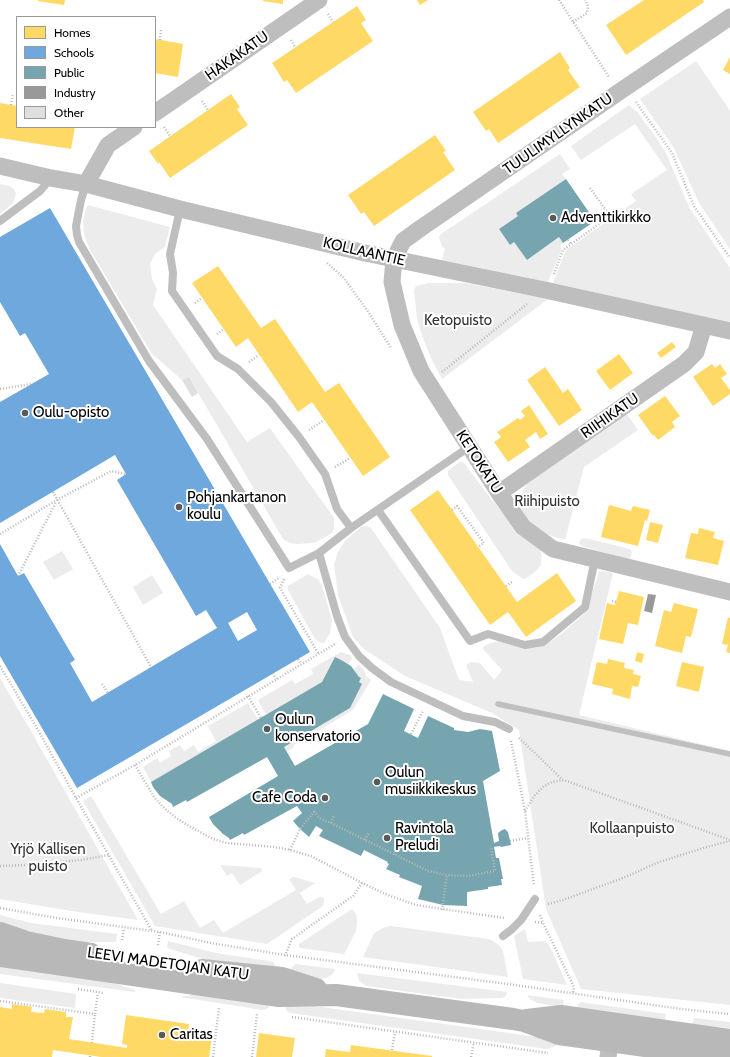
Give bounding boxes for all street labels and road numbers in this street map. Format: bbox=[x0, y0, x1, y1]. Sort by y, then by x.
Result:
street label: HAKAKATU bbox=[202, 28, 272, 84]
street label: TUULIMYLLYNKATU bbox=[500, 89, 616, 179]
street label: KOLLAANTIE bbox=[321, 234, 407, 270]
street label: RIIHIKATU bbox=[577, 389, 643, 443]
street label: KETOKATU bbox=[452, 427, 506, 497]
street label: LEEVI MADETOJAN KATU bbox=[86, 944, 250, 984]

